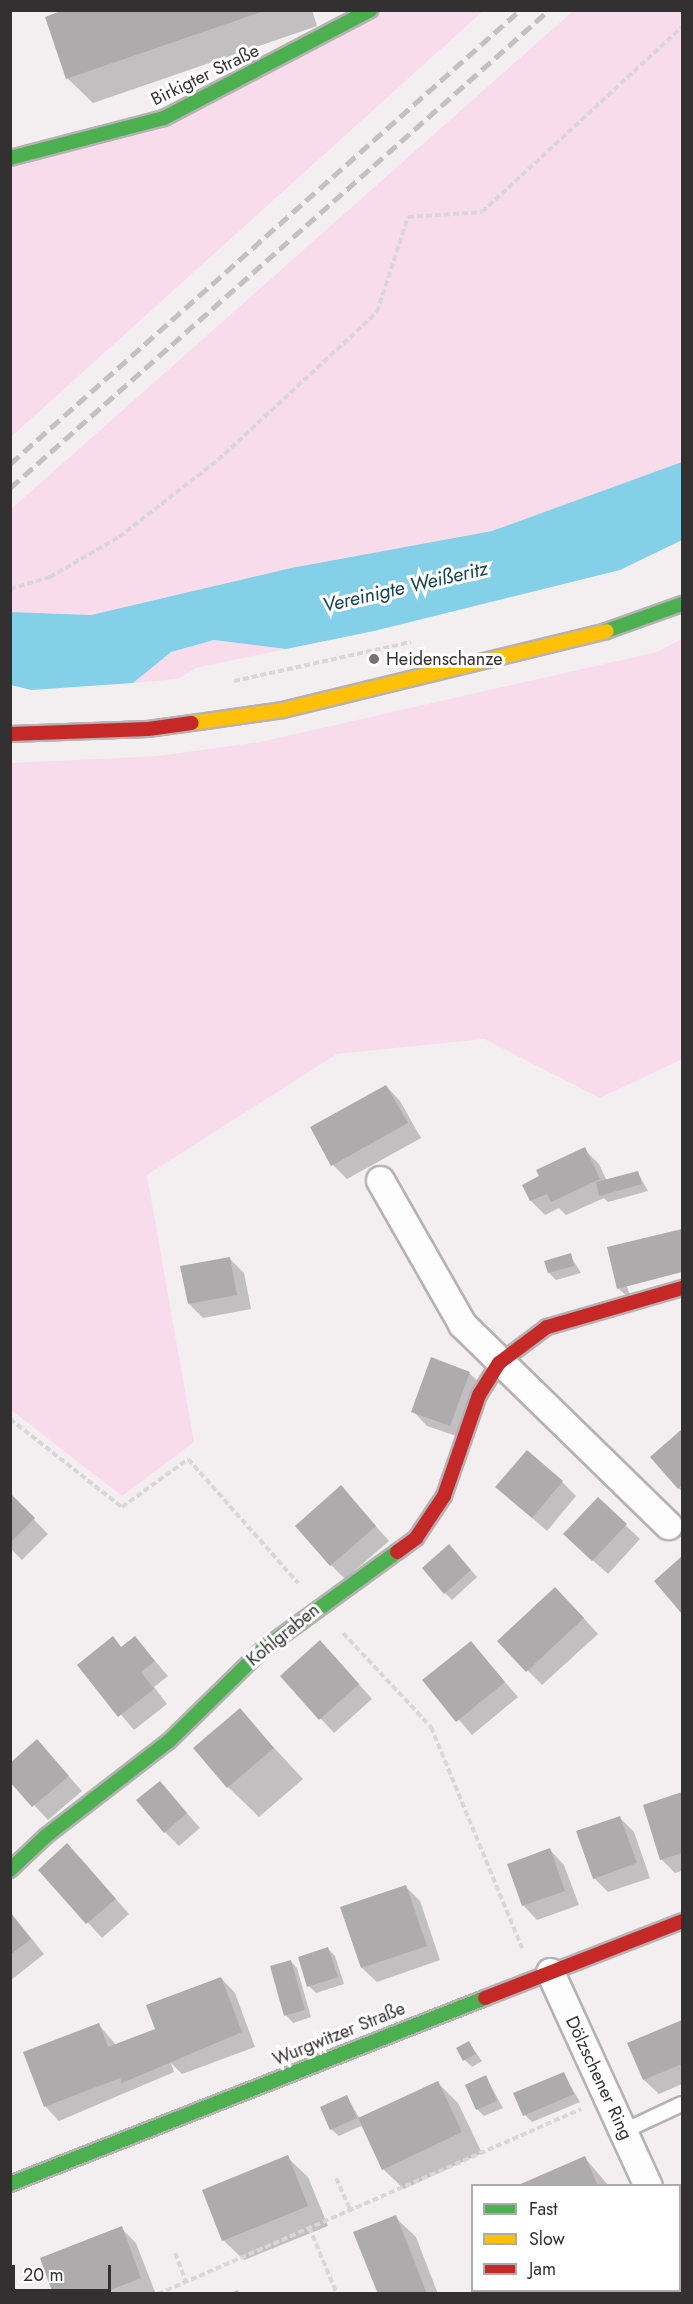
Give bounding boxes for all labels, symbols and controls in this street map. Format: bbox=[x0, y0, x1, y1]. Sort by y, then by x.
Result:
street label: Birkigter Straße bbox=[148, 40, 262, 110]
water label: Vereinigte Weißeritz bbox=[320, 556, 490, 618]
place label: Heidenschanze bbox=[386, 648, 502, 670]
marker: Heidenschanze bbox=[367, 652, 381, 666]
street label: Kohlgraben bbox=[242, 1599, 324, 1671]
street label: Wurgwitzer Straße bbox=[270, 1998, 408, 2070]
street label: Dölzschener Ring bbox=[561, 2013, 637, 2143]
legend bbox=[471, 2184, 681, 2292]
text: Fast bbox=[529, 2196, 558, 2222]
text: Slow bbox=[529, 2226, 565, 2252]
scale bar bbox=[15, 2253, 114, 2291]
text: Jam bbox=[529, 2256, 556, 2282]
text: 20 m bbox=[23, 2262, 63, 2288]

